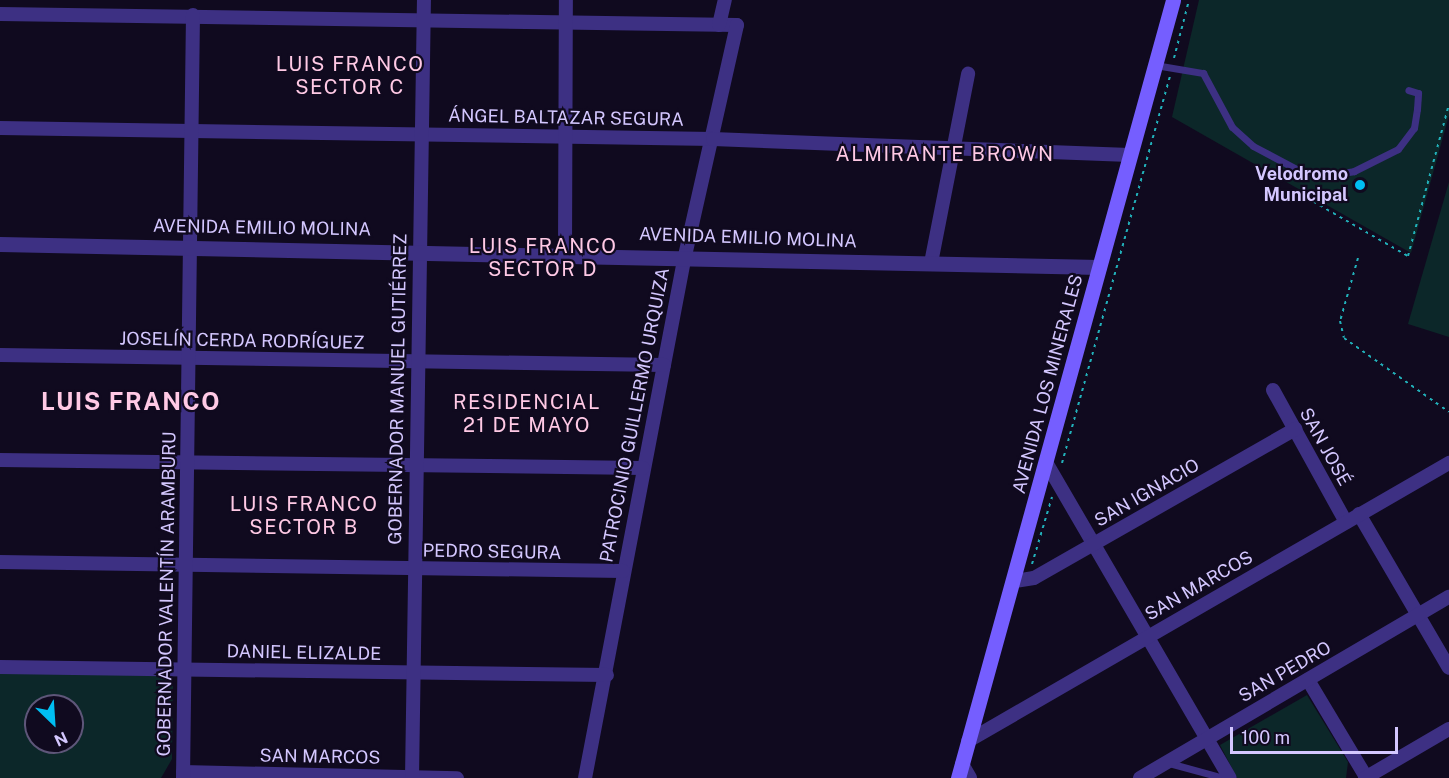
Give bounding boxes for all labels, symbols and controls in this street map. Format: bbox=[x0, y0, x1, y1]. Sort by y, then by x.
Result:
district label: LUIS FRANCO SECTOR C bbox=[276, 53, 424, 100]
street label: ÁNGEL BALTAZAR SEGURA bbox=[448, 105, 684, 131]
district label: ALMIRANTE BROWN bbox=[835, 142, 1055, 166]
place label: Velodromo Municipal bbox=[1255, 164, 1348, 207]
marker: Velodromo Municipal bbox=[1353, 178, 1367, 192]
street label: AVENIDA EMILIO MOLINA bbox=[153, 215, 371, 241]
street label: AVENIDA EMILIO MOLINA bbox=[639, 223, 857, 253]
street label: GOBERNADOR MANUEL GUTIÉRREZ bbox=[384, 233, 412, 545]
district label: LUIS FRANCO SECTOR D bbox=[469, 234, 617, 281]
street label: PATROCINIO GUILLERMO URQUIZA bbox=[596, 266, 674, 564]
street label: AVENIDA LOS MINERALES bbox=[1008, 272, 1088, 496]
street label: JOSELÍN CERDA RODRÍGUEZ bbox=[119, 328, 365, 354]
district label: LUIS FRANCO bbox=[41, 388, 221, 416]
district label: RESIDENCIAL 21 DE MAYO bbox=[453, 391, 601, 438]
street label: SAN JOSÉ bbox=[1295, 404, 1355, 490]
street label: GOBERNADOR VALENTÍN ARAMBURU bbox=[153, 431, 181, 757]
street label: SAN IGNACIO bbox=[1091, 454, 1203, 532]
district label: LUIS FRANCO SECTOR B bbox=[230, 492, 378, 539]
street label: PEDRO SEGURA bbox=[422, 540, 562, 564]
street label: SAN MARCOS bbox=[1141, 546, 1257, 626]
street label: SAN PEDRO bbox=[1235, 637, 1335, 707]
street label: DANIEL ELIZALDE bbox=[227, 641, 381, 665]
north arrow bbox=[24, 694, 84, 754]
scale bar bbox=[1233, 715, 1401, 753]
text: 100 m bbox=[1241, 727, 1290, 748]
text: N bbox=[51, 728, 71, 750]
street label: SAN MARCOS bbox=[259, 745, 381, 769]

